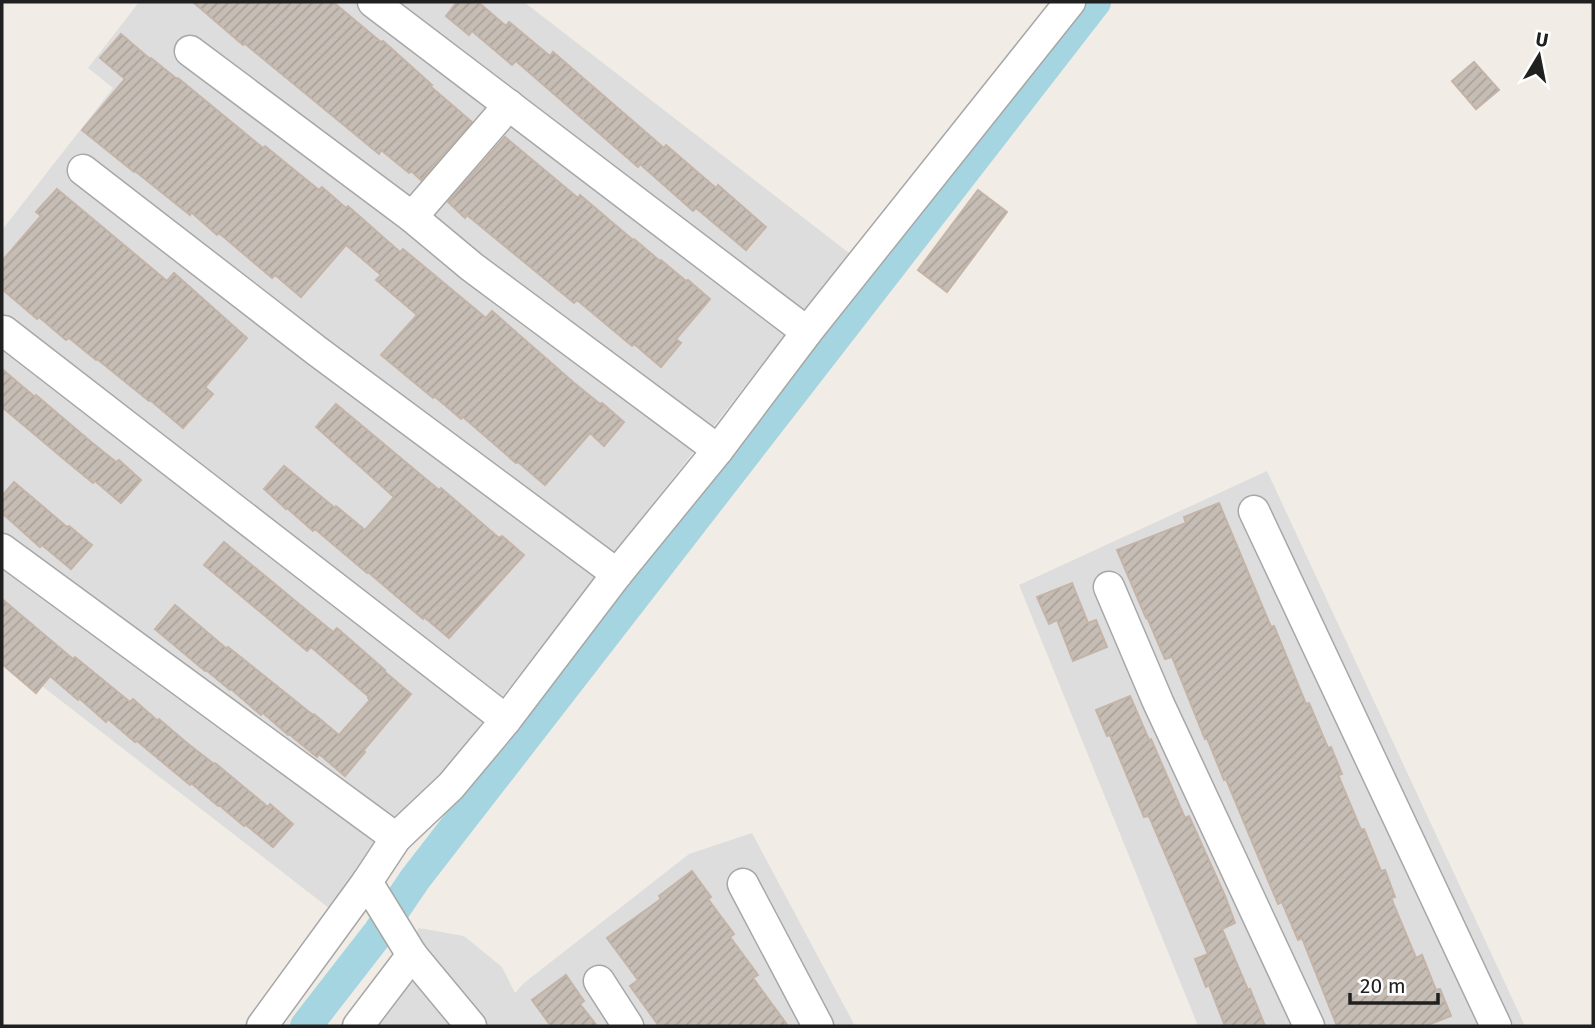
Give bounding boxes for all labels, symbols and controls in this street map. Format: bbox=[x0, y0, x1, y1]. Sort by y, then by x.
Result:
north arrow bbox=[1504, 21, 1574, 91]
text: U bbox=[1534, 27, 1550, 52]
scale bar bbox=[1350, 962, 1438, 1006]
text: 20 m bbox=[1360, 973, 1406, 999]

